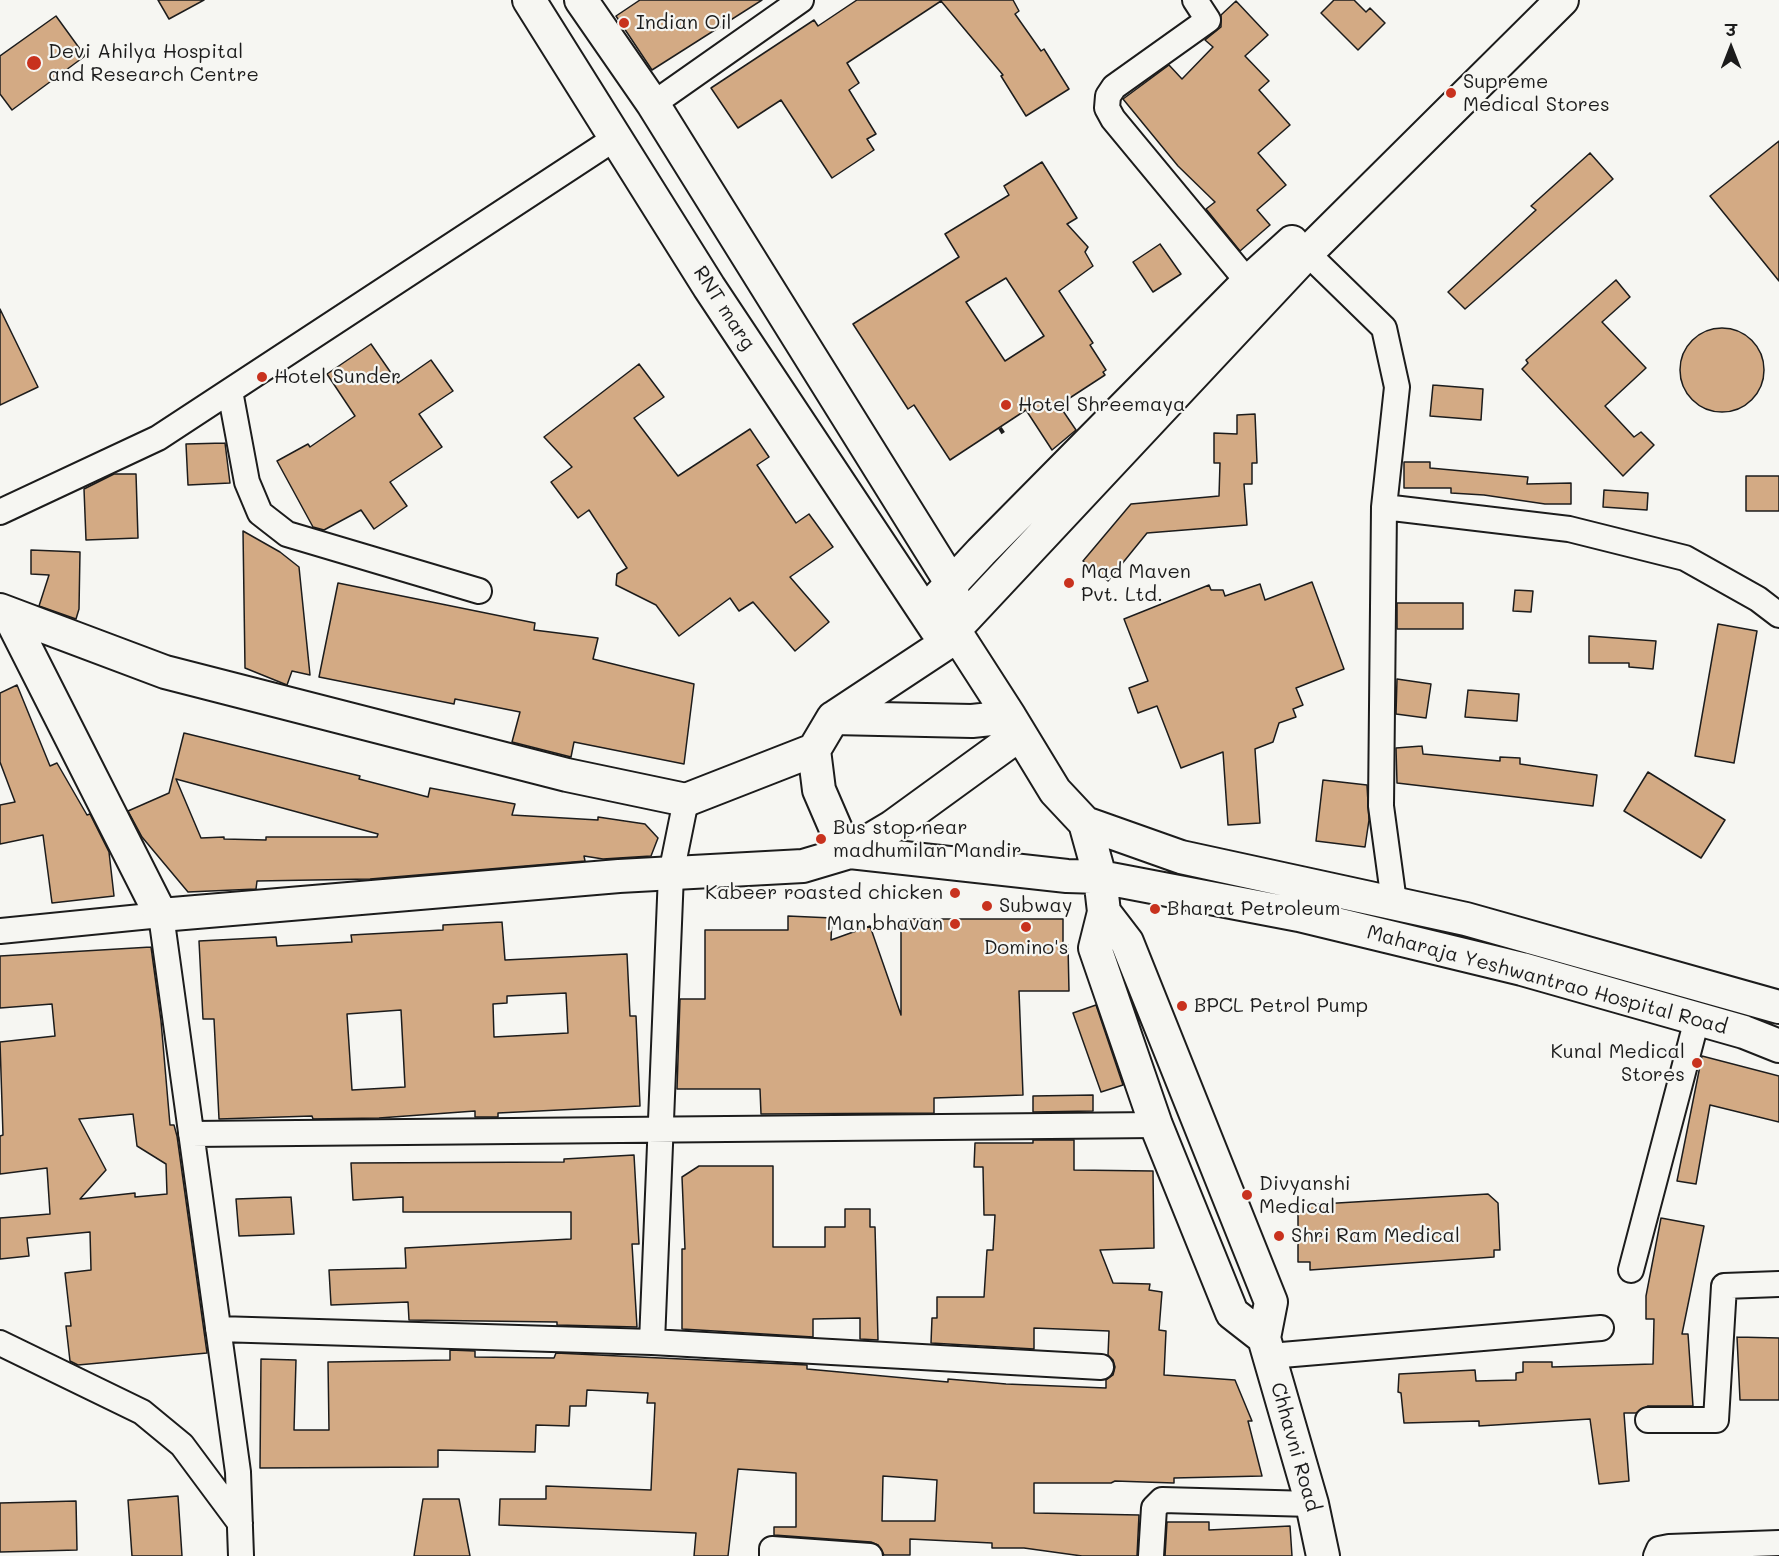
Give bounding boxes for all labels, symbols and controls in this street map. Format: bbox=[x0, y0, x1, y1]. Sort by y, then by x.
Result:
place label: Indian Oil bbox=[636, 11, 732, 35]
marker: Indian Oil bbox=[617, 16, 631, 30]
north arrow bbox=[1701, 18, 1761, 78]
text: उ bbox=[1726, 19, 1736, 40]
place label: Devi Ahilya Hospital and Research Centre bbox=[48, 40, 259, 87]
marker: Devi Ahilya Hospital and Research Centre bbox=[25, 54, 43, 72]
place label: Supreme Medical Stores bbox=[1463, 70, 1610, 117]
marker: Supreme Medical Stores bbox=[1444, 86, 1458, 100]
street label: RNT marg bbox=[688, 262, 760, 354]
place label: Hotel Sunder bbox=[274, 365, 401, 389]
marker: Hotel Sunder bbox=[255, 370, 269, 384]
place label: Hotel Shreemaya bbox=[1018, 393, 1185, 417]
marker: Hotel Shreemaya bbox=[999, 398, 1013, 412]
place label: Mad Maven Pvt. Ltd. bbox=[1081, 560, 1191, 607]
marker: Mad Maven Pvt. Ltd. bbox=[1062, 576, 1076, 590]
place label: Bus stop near madhumilan Mandir bbox=[833, 816, 1022, 863]
marker: Bus stop near madhumilan Mandir bbox=[814, 832, 828, 846]
place label: Kabeer roasted chicken bbox=[705, 881, 943, 905]
marker: Kabeer roasted chicken bbox=[948, 886, 962, 900]
place label: Subway bbox=[999, 894, 1072, 918]
place label: Bharat Petroleum bbox=[1167, 897, 1340, 921]
marker: Subway bbox=[980, 899, 994, 913]
marker: Bharat Petroleum bbox=[1148, 902, 1162, 916]
place label: Man bhavan bbox=[827, 912, 943, 936]
marker: Man bhavan bbox=[948, 917, 962, 931]
marker: Domino's bbox=[1019, 920, 1033, 934]
street label: Maharaja Yeshwantrao Hospital Road bbox=[1364, 920, 1730, 1040]
place label: Domino's bbox=[984, 936, 1068, 960]
place label: BPCL Petrol Pump bbox=[1194, 994, 1368, 1018]
marker: BPCL Petrol Pump bbox=[1175, 999, 1189, 1013]
place label: Kunal Medical Stores bbox=[1551, 1040, 1685, 1087]
marker: Kunal Medical Stores bbox=[1690, 1056, 1704, 1070]
place label: Divyanshi Medical bbox=[1259, 1172, 1351, 1219]
marker: Divyanshi Medical bbox=[1240, 1188, 1254, 1202]
place label: Shri Ram Medical bbox=[1291, 1224, 1460, 1248]
marker: Shri Ram Medical bbox=[1272, 1229, 1286, 1243]
street label: Chhavni Road bbox=[1265, 1380, 1325, 1514]

